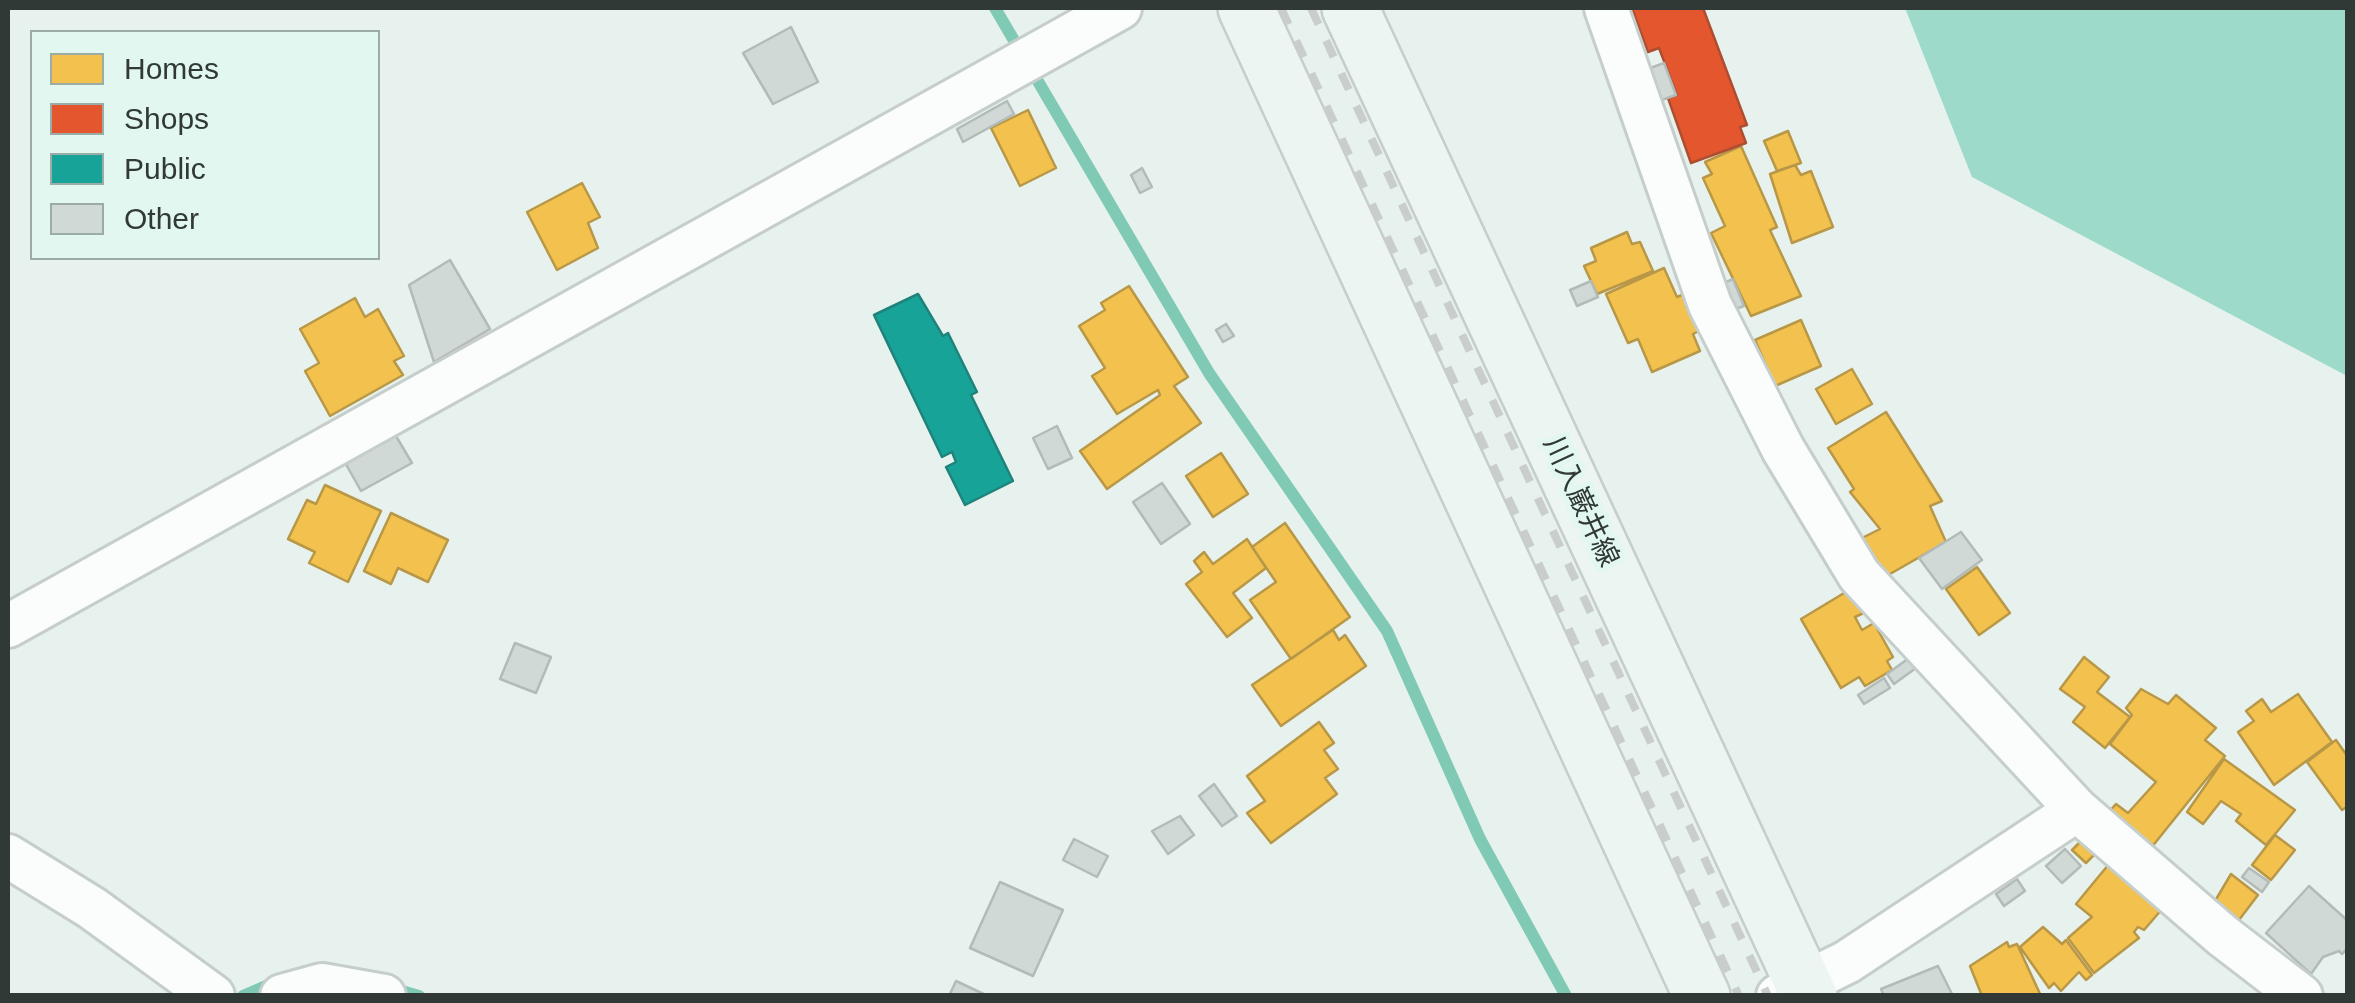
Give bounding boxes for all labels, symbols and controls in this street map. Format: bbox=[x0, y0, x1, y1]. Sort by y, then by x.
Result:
legend bbox=[30, 30, 380, 260]
text: Homes bbox=[124, 52, 219, 85]
text: Shops bbox=[124, 102, 209, 135]
text: Public bbox=[124, 152, 206, 185]
text: Other bbox=[124, 202, 199, 235]
street label: 川入巌井線 bbox=[1535, 431, 1625, 573]

